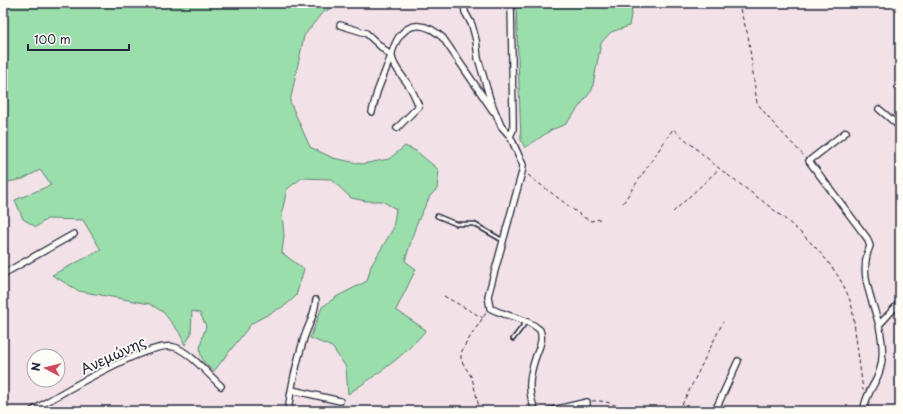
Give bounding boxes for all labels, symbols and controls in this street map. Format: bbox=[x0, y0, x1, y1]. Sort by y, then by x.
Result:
scale bar bbox=[28, 26, 129, 52]
text: 100 m bbox=[34, 30, 71, 48]
street label: Ανεμώνης bbox=[77, 331, 149, 379]
north arrow bbox=[26, 348, 66, 388]
text: N bbox=[27, 361, 45, 372]

